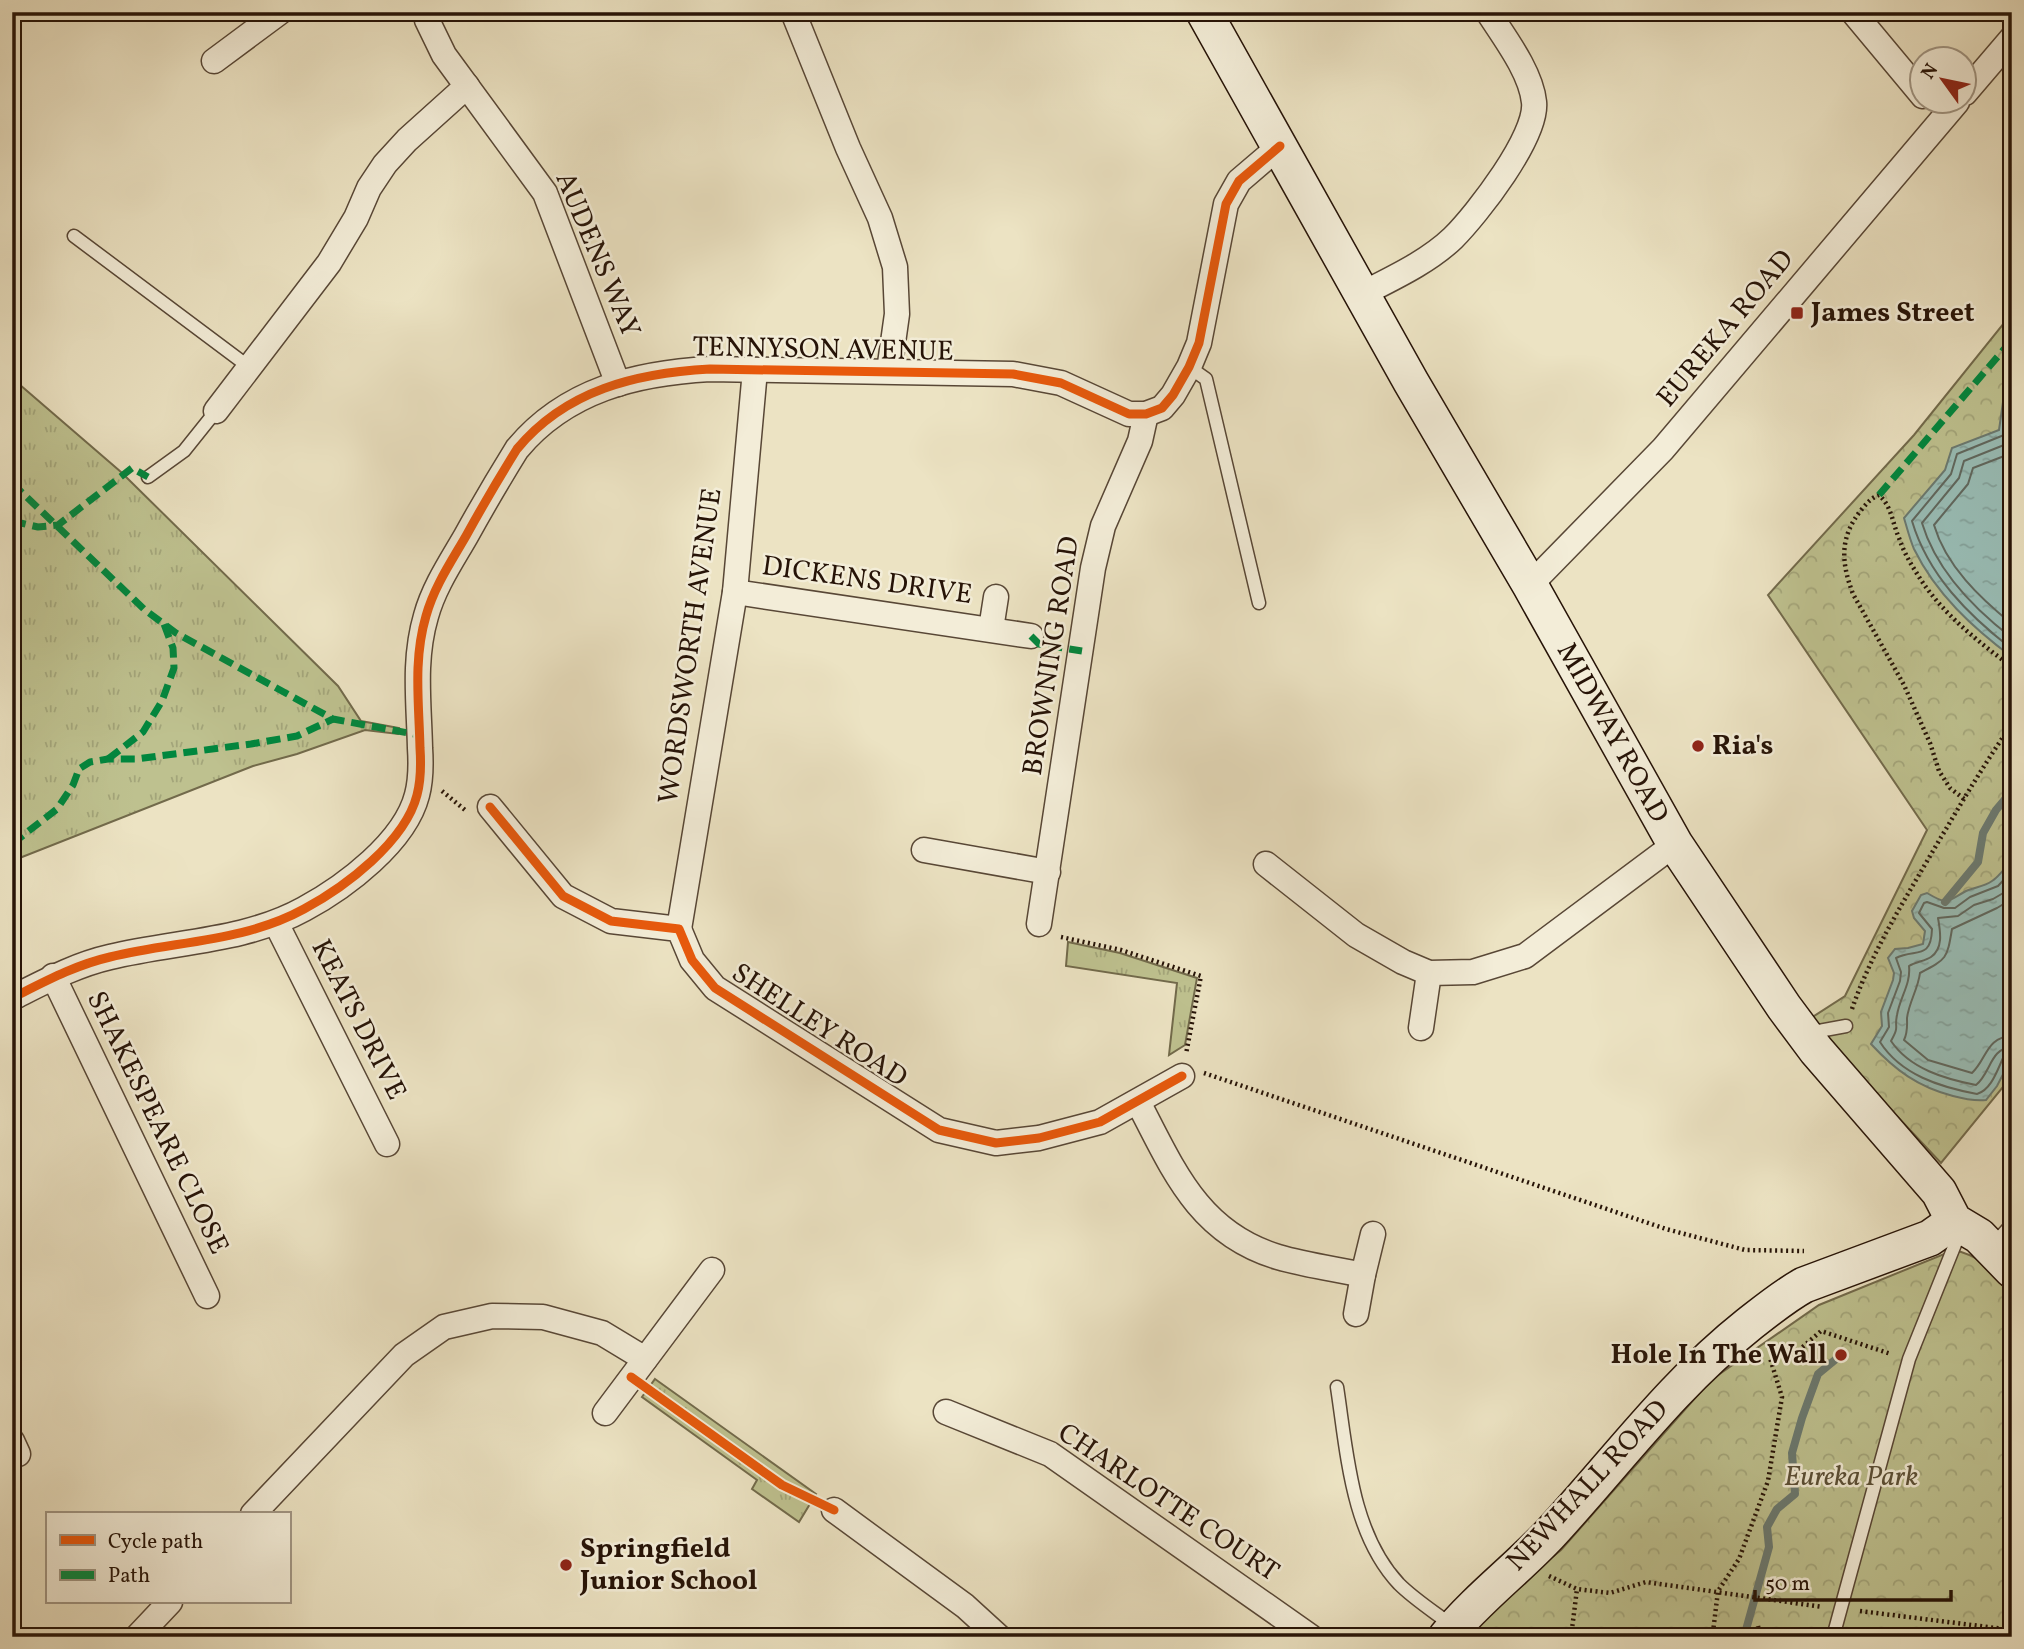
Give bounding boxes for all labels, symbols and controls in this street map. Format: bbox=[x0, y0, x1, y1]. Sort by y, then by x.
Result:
north arrow bbox=[1909, 46, 1979, 116]
text: N bbox=[1916, 59, 1945, 85]
street label: AUDENS WAY bbox=[545, 166, 649, 344]
street label: EUREKA ROAD bbox=[1648, 242, 1804, 416]
place label: James Street bbox=[1810, 294, 1975, 333]
marker: James Street bbox=[1789, 305, 1805, 321]
street label: TENNYSON AVENUE bbox=[692, 328, 954, 372]
street label: WORDSWORTH AVENUE bbox=[650, 486, 732, 806]
street label: BROWNING ROAD bbox=[1014, 534, 1090, 778]
street label: DICKENS DRIVE bbox=[759, 547, 975, 615]
street label: MIDWAY ROAD bbox=[1546, 636, 1678, 830]
place label: Ria's bbox=[1712, 727, 1773, 766]
marker: Ria's bbox=[1690, 738, 1706, 754]
street label: KEATS DRIVE bbox=[301, 933, 415, 1107]
street label: SHELLEY ROAD bbox=[723, 954, 915, 1098]
street label: SHAKESPEARE CLOSE bbox=[76, 985, 238, 1261]
place label: Hole In The Wall bbox=[1611, 1336, 1827, 1375]
marker: Hole In The Wall bbox=[1833, 1347, 1849, 1363]
street label: NEWHALL ROAD bbox=[1498, 1392, 1678, 1580]
street label: CHARLOTTE COURT bbox=[1050, 1414, 1286, 1592]
park label: Eureka Park bbox=[1784, 1458, 1918, 1497]
legend bbox=[46, 1512, 290, 1604]
text: Cycle path bbox=[108, 1528, 203, 1557]
place label: Springfield Junior School bbox=[579, 1530, 757, 1601]
marker: Springfield Junior School bbox=[558, 1557, 574, 1573]
scale bar bbox=[1755, 1558, 1951, 1602]
text: Path bbox=[108, 1562, 150, 1591]
text: 50 m bbox=[1765, 1570, 1810, 1599]

